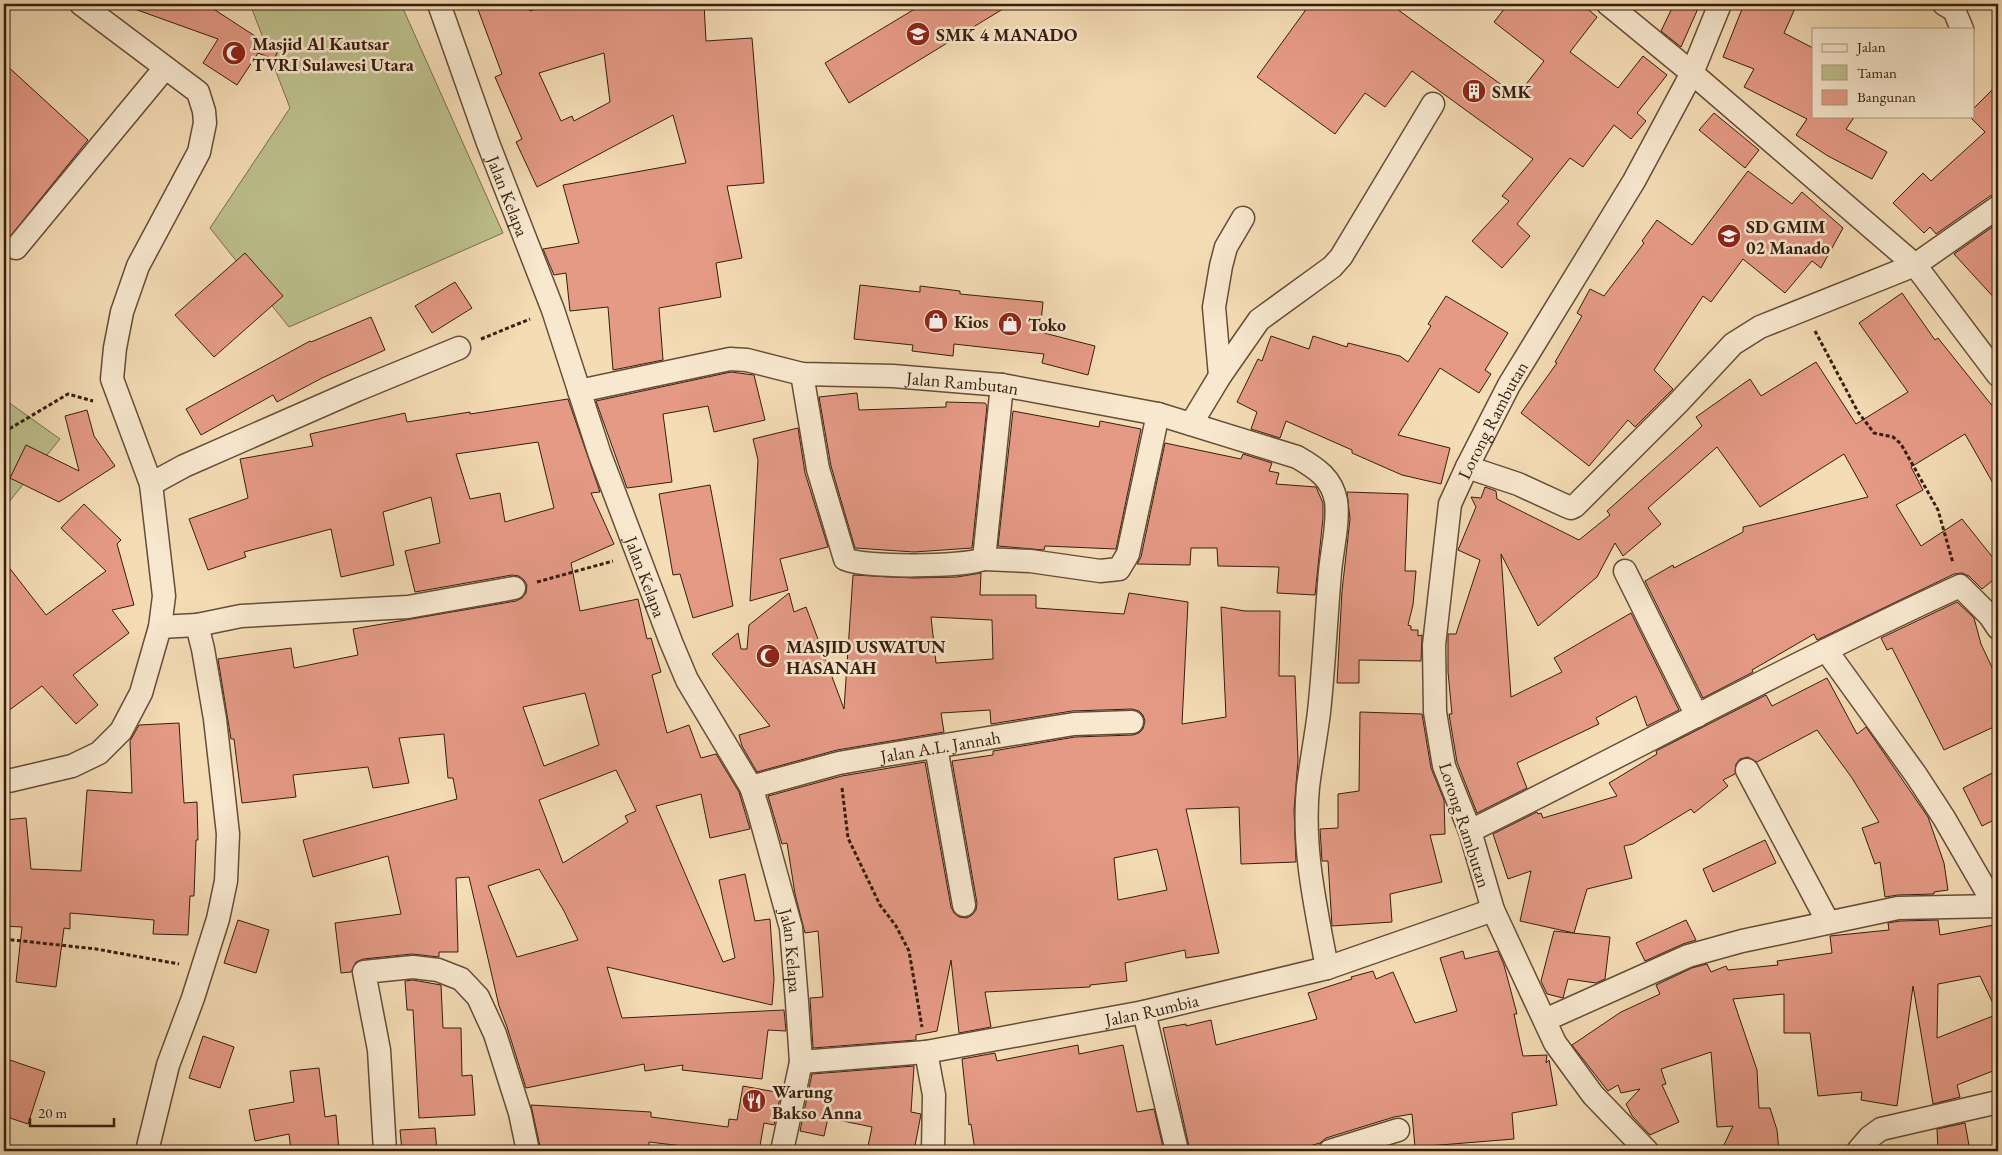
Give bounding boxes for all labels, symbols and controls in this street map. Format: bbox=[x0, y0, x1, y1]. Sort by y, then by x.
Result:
school or university icon: SMK 4 MANADO bbox=[905, 21, 931, 47]
place label: SMK 4 MANADO bbox=[936, 23, 1078, 46]
legend bbox=[1812, 28, 1974, 118]
place label: Masjid Al Kautsar TVRI Sulawesi Utara bbox=[252, 32, 414, 76]
text: Jalan bbox=[1855, 37, 1886, 56]
mosque icon: Masjid Al Kautsar TVRI Sulawesi Utara bbox=[221, 40, 247, 66]
text: Taman bbox=[1857, 63, 1897, 82]
building icon: SMK bbox=[1461, 78, 1487, 104]
place label: SMK bbox=[1492, 80, 1531, 103]
text: Bangunan bbox=[1857, 87, 1916, 106]
street label: Jalan Kelapa bbox=[482, 150, 535, 240]
place label: SD GMIM 02 Manado bbox=[1746, 215, 1830, 259]
school or university icon: SD GMIM 02 Manado bbox=[1716, 223, 1742, 249]
shop icon: Kios bbox=[923, 308, 949, 334]
place label: Kios bbox=[954, 310, 989, 333]
shop icon: Toko bbox=[997, 311, 1023, 337]
place label: Toko bbox=[1028, 313, 1066, 336]
street label: Lorong Rambutan bbox=[1452, 356, 1533, 483]
street label: Jalan Rambutan bbox=[903, 365, 1021, 400]
street label: Jalan Kelapa bbox=[620, 531, 672, 621]
place label: MASJID USWATUN HASANAH bbox=[786, 635, 946, 679]
mosque icon: MASJID USWATUN HASANAH bbox=[755, 643, 781, 669]
street label: Jalan A.L. Jannah bbox=[877, 725, 1002, 767]
street label: Lorong Rambutan bbox=[1434, 759, 1496, 891]
street label: Jalan Kelapa bbox=[774, 904, 808, 994]
street label: Jalan Rumbia bbox=[1101, 988, 1202, 1031]
place label: Warung Bakso Anna bbox=[772, 1080, 862, 1124]
restaurant icon: Warung Bakso Anna bbox=[741, 1088, 767, 1114]
scale bar bbox=[30, 1095, 114, 1127]
text: 20 m bbox=[38, 1103, 67, 1122]

